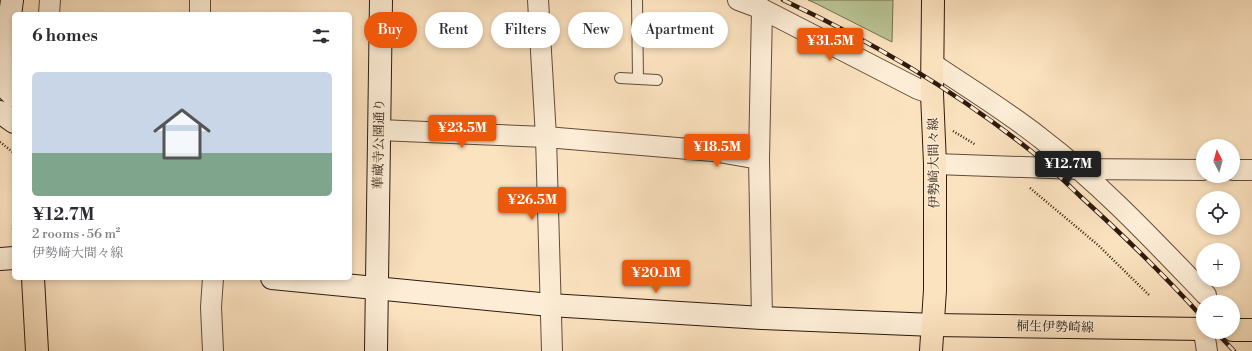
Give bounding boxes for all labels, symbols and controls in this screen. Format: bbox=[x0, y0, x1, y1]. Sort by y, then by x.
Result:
chip: Buy bbox=[364, 12, 417, 48]
chip: Rent bbox=[425, 12, 483, 48]
chip: Filters bbox=[491, 12, 560, 48]
chip: New bbox=[568, 12, 623, 48]
chip: Apartment bbox=[631, 12, 728, 48]
text: 6 homes bbox=[32, 25, 98, 47]
icon: filters bbox=[310, 25, 332, 47]
pin: ¥31.5M bbox=[797, 28, 863, 62]
text: ¥31.5M bbox=[806, 33, 854, 49]
icon: home bbox=[146, 98, 218, 170]
street label: 華蔵寺公園通り bbox=[370, 98, 388, 190]
pin: ¥23.5M bbox=[429, 115, 495, 149]
street label: 伊勢崎大間々線 bbox=[925, 117, 943, 209]
text: ¥23.5M bbox=[437, 120, 487, 136]
pin: ¥18.5M bbox=[684, 134, 750, 168]
text: ¥18.5M bbox=[693, 139, 741, 155]
north arrow bbox=[1196, 139, 1240, 183]
map controls bbox=[1196, 139, 1240, 339]
pin: ¥12.7M bbox=[1035, 151, 1101, 185]
text: ¥12.7M bbox=[1044, 156, 1092, 172]
pin: ¥26.5M bbox=[499, 187, 565, 221]
button: locate bbox=[1196, 191, 1240, 235]
text: ¥26.5M bbox=[507, 192, 557, 208]
text: ¥12.7M bbox=[32, 204, 95, 226]
text: 2 rooms · 56 m² bbox=[32, 226, 120, 242]
button: + bbox=[1196, 243, 1240, 287]
text: 伊勢崎大間々線 bbox=[32, 245, 123, 261]
pin: ¥20.1M bbox=[623, 260, 689, 294]
text: ¥20.1M bbox=[631, 265, 681, 281]
button: − bbox=[1196, 295, 1240, 339]
street label: 桐生伊勢崎線 bbox=[1016, 318, 1094, 336]

